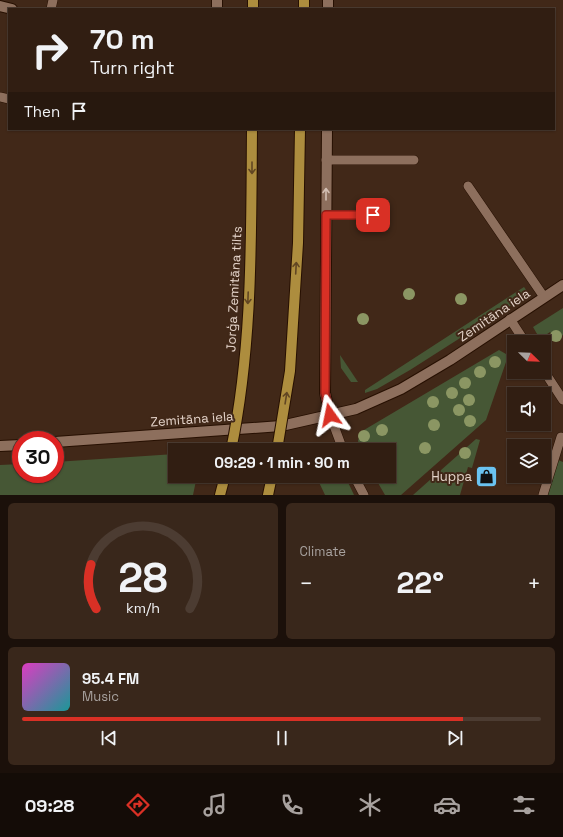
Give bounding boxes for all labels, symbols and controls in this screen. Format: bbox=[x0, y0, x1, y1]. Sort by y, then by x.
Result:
text: 70 m bbox=[90, 21, 155, 57]
icon: right bbox=[24, 24, 76, 76]
text: Turn right bbox=[90, 56, 174, 79]
icon: arrive bbox=[68, 100, 90, 122]
text: Then bbox=[24, 102, 60, 121]
one-way arrow bbox=[248, 161, 256, 174]
one-way arrow bbox=[322, 188, 330, 201]
pin bbox=[356, 198, 390, 232]
icon: arrive bbox=[362, 204, 384, 226]
street label: Jorģa Zemitāna tilts bbox=[222, 226, 246, 352]
one-way arrow bbox=[293, 262, 300, 275]
street label: Zemitāna iela bbox=[455, 284, 534, 345]
one-way arrow bbox=[244, 291, 252, 304]
north arrow bbox=[507, 335, 551, 379]
map controls bbox=[507, 335, 551, 483]
button: sound bbox=[507, 387, 551, 431]
one-way arrow bbox=[282, 392, 290, 405]
position arrow bbox=[309, 394, 351, 436]
street label: Zemitāna iela bbox=[150, 408, 235, 430]
speed limit sign: 30 bbox=[12, 431, 64, 483]
button: layers bbox=[507, 439, 551, 483]
text: 09:29 · 1 min · 90 m bbox=[214, 453, 350, 472]
shop icon: Huppa bbox=[474, 463, 500, 489]
place label: Huppa bbox=[431, 468, 473, 485]
text: Climate bbox=[300, 543, 346, 560]
text: 28 bbox=[118, 551, 168, 604]
text: 22° bbox=[397, 563, 444, 602]
text: − bbox=[300, 569, 313, 597]
text: + bbox=[527, 569, 541, 597]
text: km/h bbox=[126, 599, 160, 617]
text: 95.4 FM bbox=[82, 669, 139, 688]
text: Music bbox=[82, 688, 119, 705]
icon: previous bbox=[98, 727, 120, 749]
icon: pause bbox=[271, 727, 293, 749]
icon: next bbox=[444, 727, 466, 749]
icon: directions bbox=[124, 791, 152, 819]
icon: music bbox=[201, 791, 229, 819]
icon: phone bbox=[278, 791, 306, 819]
icon: climate bbox=[356, 791, 384, 819]
icon: car bbox=[433, 791, 461, 819]
icon: filters bbox=[510, 791, 538, 819]
text: 09:28 bbox=[25, 794, 74, 817]

